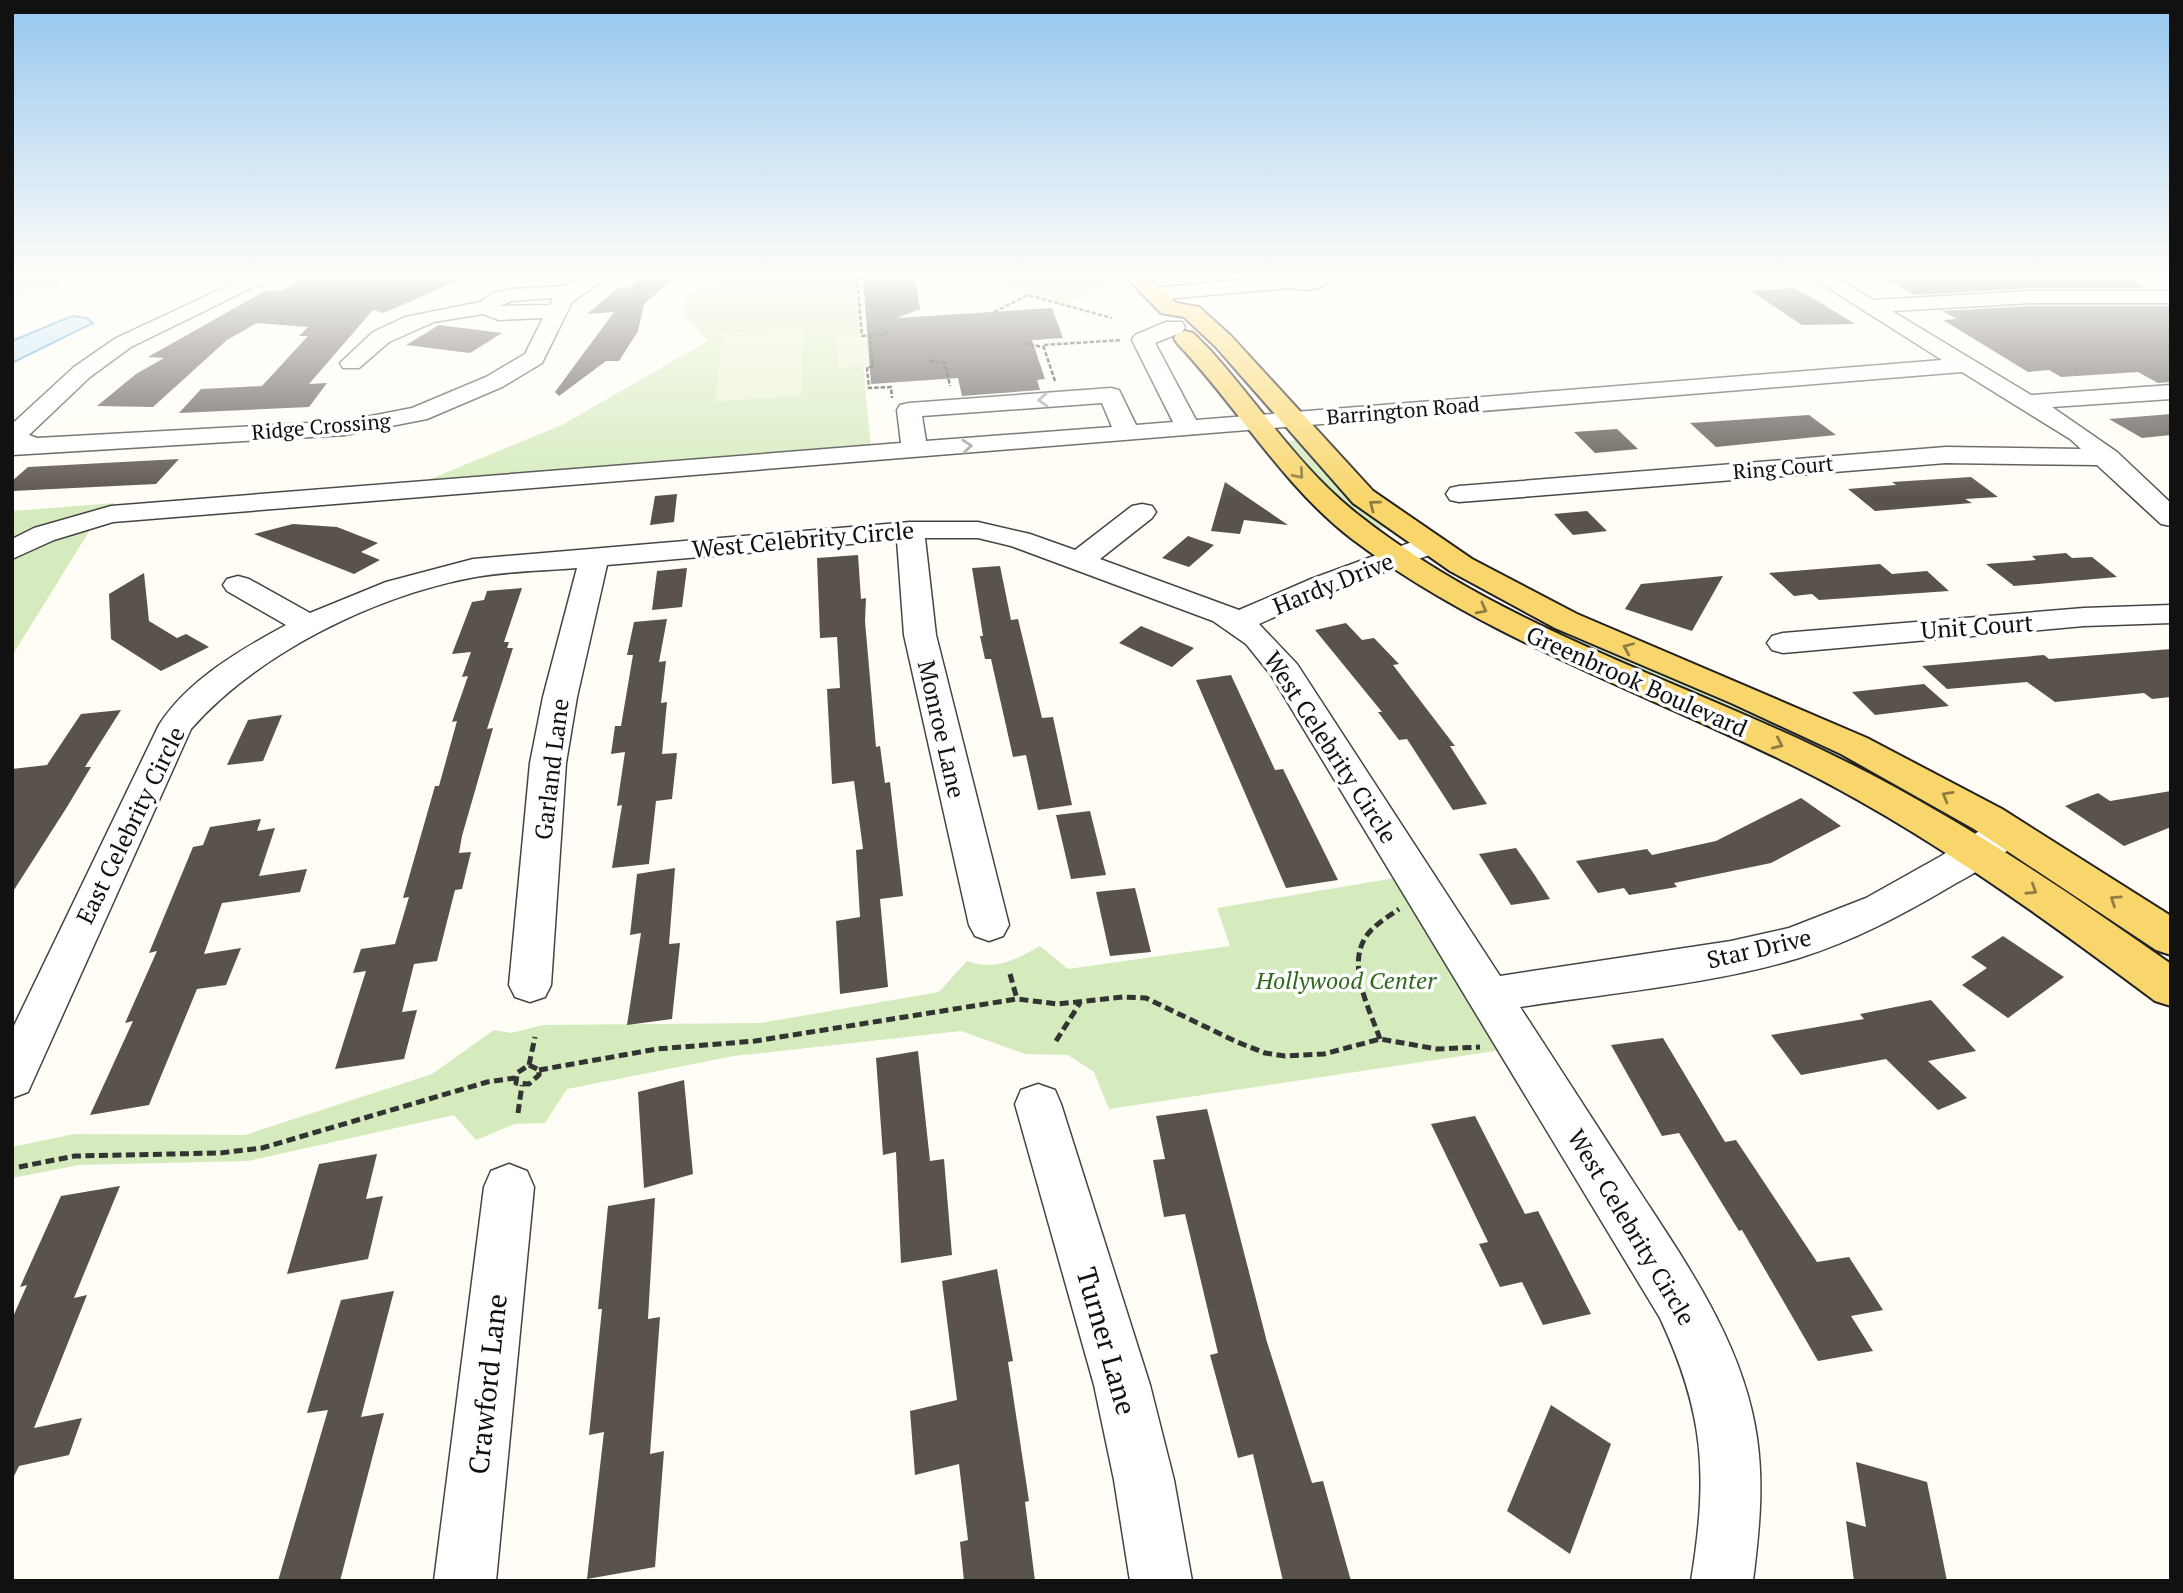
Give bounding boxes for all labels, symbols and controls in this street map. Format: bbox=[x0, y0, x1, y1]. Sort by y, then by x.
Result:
street label: Barrington Road bbox=[1325, 389, 1481, 431]
one-way arrow bbox=[1037, 392, 1048, 407]
street label: Ridge Crossing bbox=[250, 406, 393, 446]
one-way arrow bbox=[962, 439, 973, 454]
street label: Ring Court bbox=[1732, 449, 1835, 485]
one-way arrow bbox=[1291, 466, 1304, 479]
one-way arrow bbox=[1369, 501, 1382, 513]
street label: West Celebrity Circle bbox=[691, 513, 915, 565]
street label: Hardy Drive bbox=[1268, 544, 1398, 622]
one-way arrow bbox=[1474, 601, 1487, 614]
street label: Unit Court bbox=[1920, 606, 2034, 646]
street label: Greenbrook Boulevard bbox=[1521, 618, 1753, 744]
one-way arrow bbox=[1623, 642, 1635, 656]
street label: West Celebrity Circle bbox=[1257, 645, 1405, 849]
street label: Monroe Lane bbox=[911, 657, 973, 801]
street label: Garland Lane bbox=[526, 696, 576, 842]
street label: East Celebrity Circle bbox=[68, 721, 192, 929]
one-way arrow bbox=[1771, 735, 1783, 749]
one-way arrow bbox=[1942, 791, 1955, 804]
one-way arrow bbox=[2024, 882, 2037, 895]
one-way arrow bbox=[2109, 895, 2122, 908]
street label: Star Drive bbox=[1704, 920, 1814, 976]
park label: Hollywood Center bbox=[1255, 964, 1438, 996]
street label: West Celebrity Circle bbox=[1561, 1123, 1703, 1331]
street label: Turner Lane bbox=[1068, 1263, 1146, 1419]
street label: Crawford Lane bbox=[459, 1292, 515, 1476]

